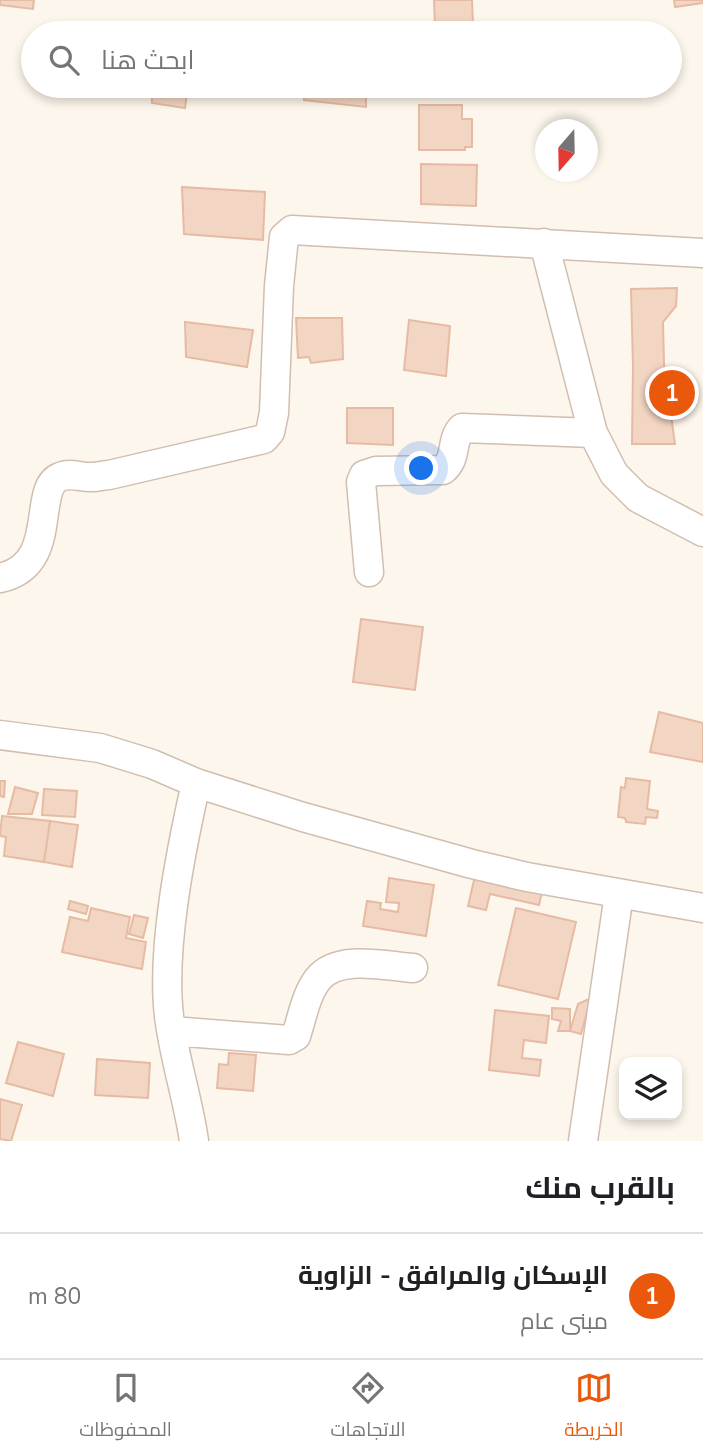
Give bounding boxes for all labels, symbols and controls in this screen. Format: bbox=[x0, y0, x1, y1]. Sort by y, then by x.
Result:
search box bbox=[21, 21, 682, 98]
icon: search bbox=[45, 41, 83, 79]
text: ابحث هنا bbox=[101, 43, 195, 78]
north arrow bbox=[535, 119, 598, 182]
pin: 1 bbox=[649, 367, 695, 419]
your location bbox=[404, 451, 438, 485]
map controls bbox=[619, 1057, 682, 1120]
button: layers bbox=[619, 1057, 682, 1120]
text: بالقرب منك bbox=[525, 1168, 675, 1209]
text: الإسكان والمرافق - الزاوية bbox=[298, 1258, 608, 1293]
text: 80 m bbox=[28, 1281, 81, 1312]
text: 1 bbox=[645, 1281, 659, 1312]
text: مبنى عام bbox=[520, 1306, 608, 1337]
tab: المحفوظات bbox=[79, 1369, 172, 1447]
tab: الاتجاهات bbox=[330, 1369, 406, 1447]
tab: الخريطة bbox=[564, 1369, 624, 1447]

